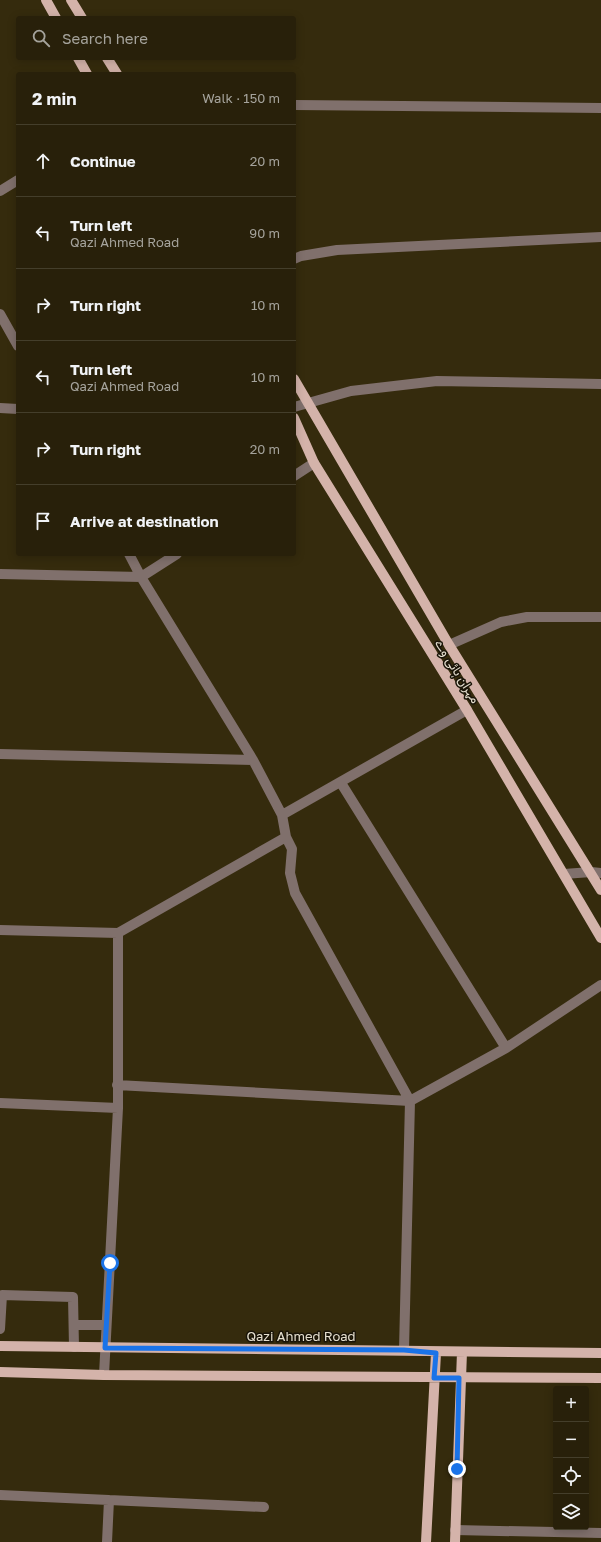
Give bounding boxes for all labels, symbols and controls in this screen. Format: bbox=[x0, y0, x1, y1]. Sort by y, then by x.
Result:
search box bbox=[16, 16, 296, 60]
icon: search bbox=[30, 27, 52, 49]
text: Search here bbox=[62, 29, 148, 47]
text: 2 min bbox=[32, 88, 76, 109]
text: Walk · 150 m bbox=[202, 90, 280, 106]
icon: ahead bbox=[32, 150, 54, 172]
text: Continue bbox=[70, 152, 136, 170]
text: 20 m bbox=[250, 153, 280, 169]
text: Turn left bbox=[70, 216, 132, 234]
icon: left bbox=[32, 222, 54, 244]
text: 90 m bbox=[249, 225, 280, 241]
text: Qazi Ahmed Road bbox=[70, 234, 179, 250]
icon: right bbox=[32, 294, 54, 316]
text: Turn right bbox=[70, 296, 141, 314]
text: 10 m bbox=[251, 297, 280, 313]
text: Turn left bbox=[70, 360, 132, 378]
icon: left bbox=[32, 366, 54, 388]
text: 10 m bbox=[251, 369, 280, 385]
text: Qazi Ahmed Road bbox=[70, 378, 179, 394]
icon: right bbox=[32, 438, 54, 460]
text: Turn right bbox=[70, 440, 141, 458]
text: 20 m bbox=[250, 441, 280, 457]
icon: arrive bbox=[32, 510, 54, 532]
text: Arrive at destination bbox=[70, 512, 219, 530]
street label: مہران ہائی وے bbox=[430, 636, 484, 707]
route start bbox=[101, 1254, 119, 1272]
street label: Qazi Ahmed Road bbox=[246, 1328, 356, 1344]
map controls bbox=[553, 1386, 589, 1530]
button: + bbox=[553, 1386, 589, 1422]
button: − bbox=[553, 1422, 589, 1458]
button: locate bbox=[553, 1458, 589, 1494]
route end bbox=[448, 1460, 466, 1478]
button: layers bbox=[553, 1494, 589, 1530]

